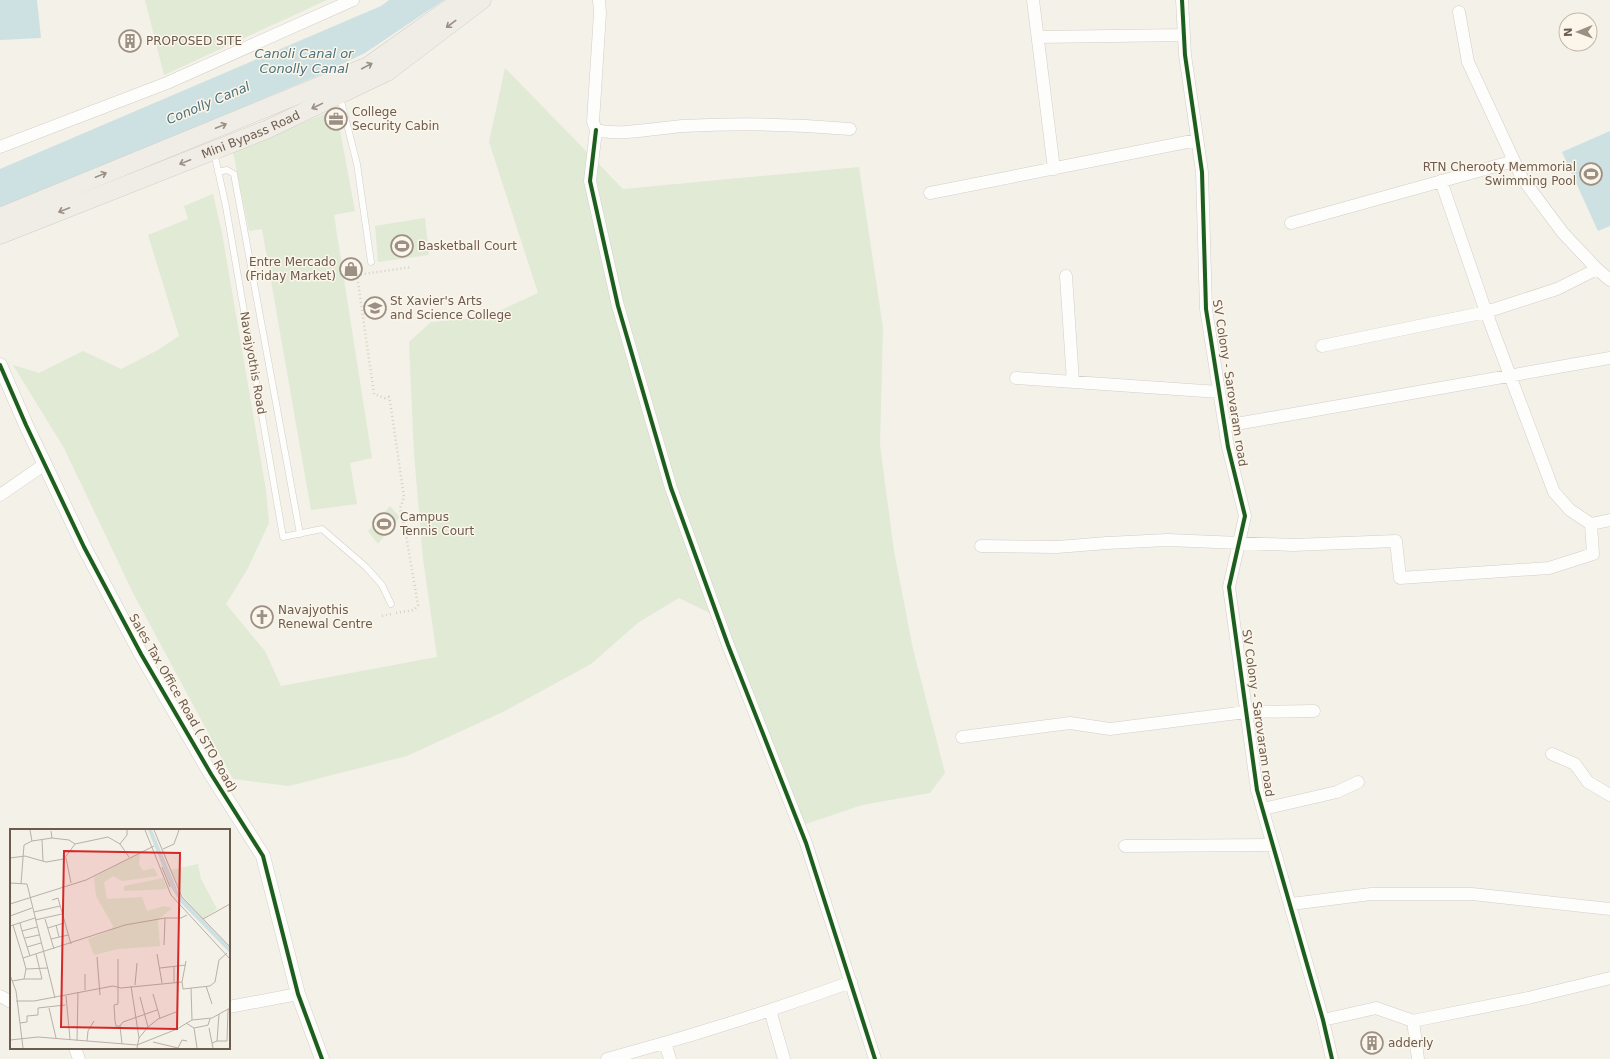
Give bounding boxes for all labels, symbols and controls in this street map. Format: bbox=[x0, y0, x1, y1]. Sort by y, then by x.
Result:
north arrow bbox=[1558, 12, 1598, 52]
one-way arrow bbox=[446, 19, 457, 28]
text: N bbox=[1562, 27, 1575, 37]
building icon: PROPOSED SITE bbox=[117, 28, 143, 54]
place label: PROPOSED SITE bbox=[146, 34, 242, 48]
water label: Canoli Canal or Conolly Canal bbox=[255, 46, 355, 76]
one-way arrow bbox=[361, 61, 373, 69]
water label: Conolly Canal bbox=[164, 79, 252, 127]
one-way arrow bbox=[311, 103, 323, 110]
place label: College Security Cabin bbox=[352, 105, 439, 133]
office icon: College Security Cabin bbox=[323, 106, 349, 132]
street label: Mini Bypass Road bbox=[200, 108, 302, 162]
one-way arrow bbox=[215, 122, 227, 129]
one-way arrow bbox=[179, 159, 191, 166]
place label: RTN Cherooty Memmorial Swimming Pool bbox=[1423, 160, 1576, 188]
sports icon: RTN Cherooty Memmorial Swimming Pool bbox=[1578, 161, 1604, 187]
one-way arrow bbox=[94, 171, 106, 179]
one-way arrow bbox=[58, 206, 70, 214]
sports icon: Basketball Court bbox=[389, 233, 415, 259]
place label: Basketball Court bbox=[418, 239, 517, 253]
place label: Entre Mercado (Friday Market) bbox=[245, 255, 336, 283]
shop icon: Entre Mercado (Friday Market) bbox=[338, 256, 364, 282]
place label: St Xavier's Arts and Science College bbox=[390, 294, 512, 322]
school or university icon: St Xavier's Arts and Science College bbox=[362, 295, 388, 321]
street label: SV Colony - Sarovaram road bbox=[1210, 298, 1250, 468]
street label: Navajyothis Road bbox=[237, 310, 269, 416]
place label: Campus Tennis Court bbox=[399, 510, 475, 538]
sports icon: Campus Tennis Court bbox=[371, 511, 397, 537]
place label: Navajyothis Renewal Centre bbox=[278, 603, 373, 631]
church icon: Navajyothis Renewal Centre bbox=[249, 604, 275, 630]
street label: Sales Tax Office Road ( STO Road) bbox=[126, 611, 240, 795]
street label: SV Colony - Sarovaram road bbox=[1239, 628, 1277, 798]
inset map bbox=[10, 829, 230, 1049]
building icon: adderly bbox=[1359, 1030, 1385, 1056]
place label: adderly bbox=[1388, 1036, 1433, 1050]

